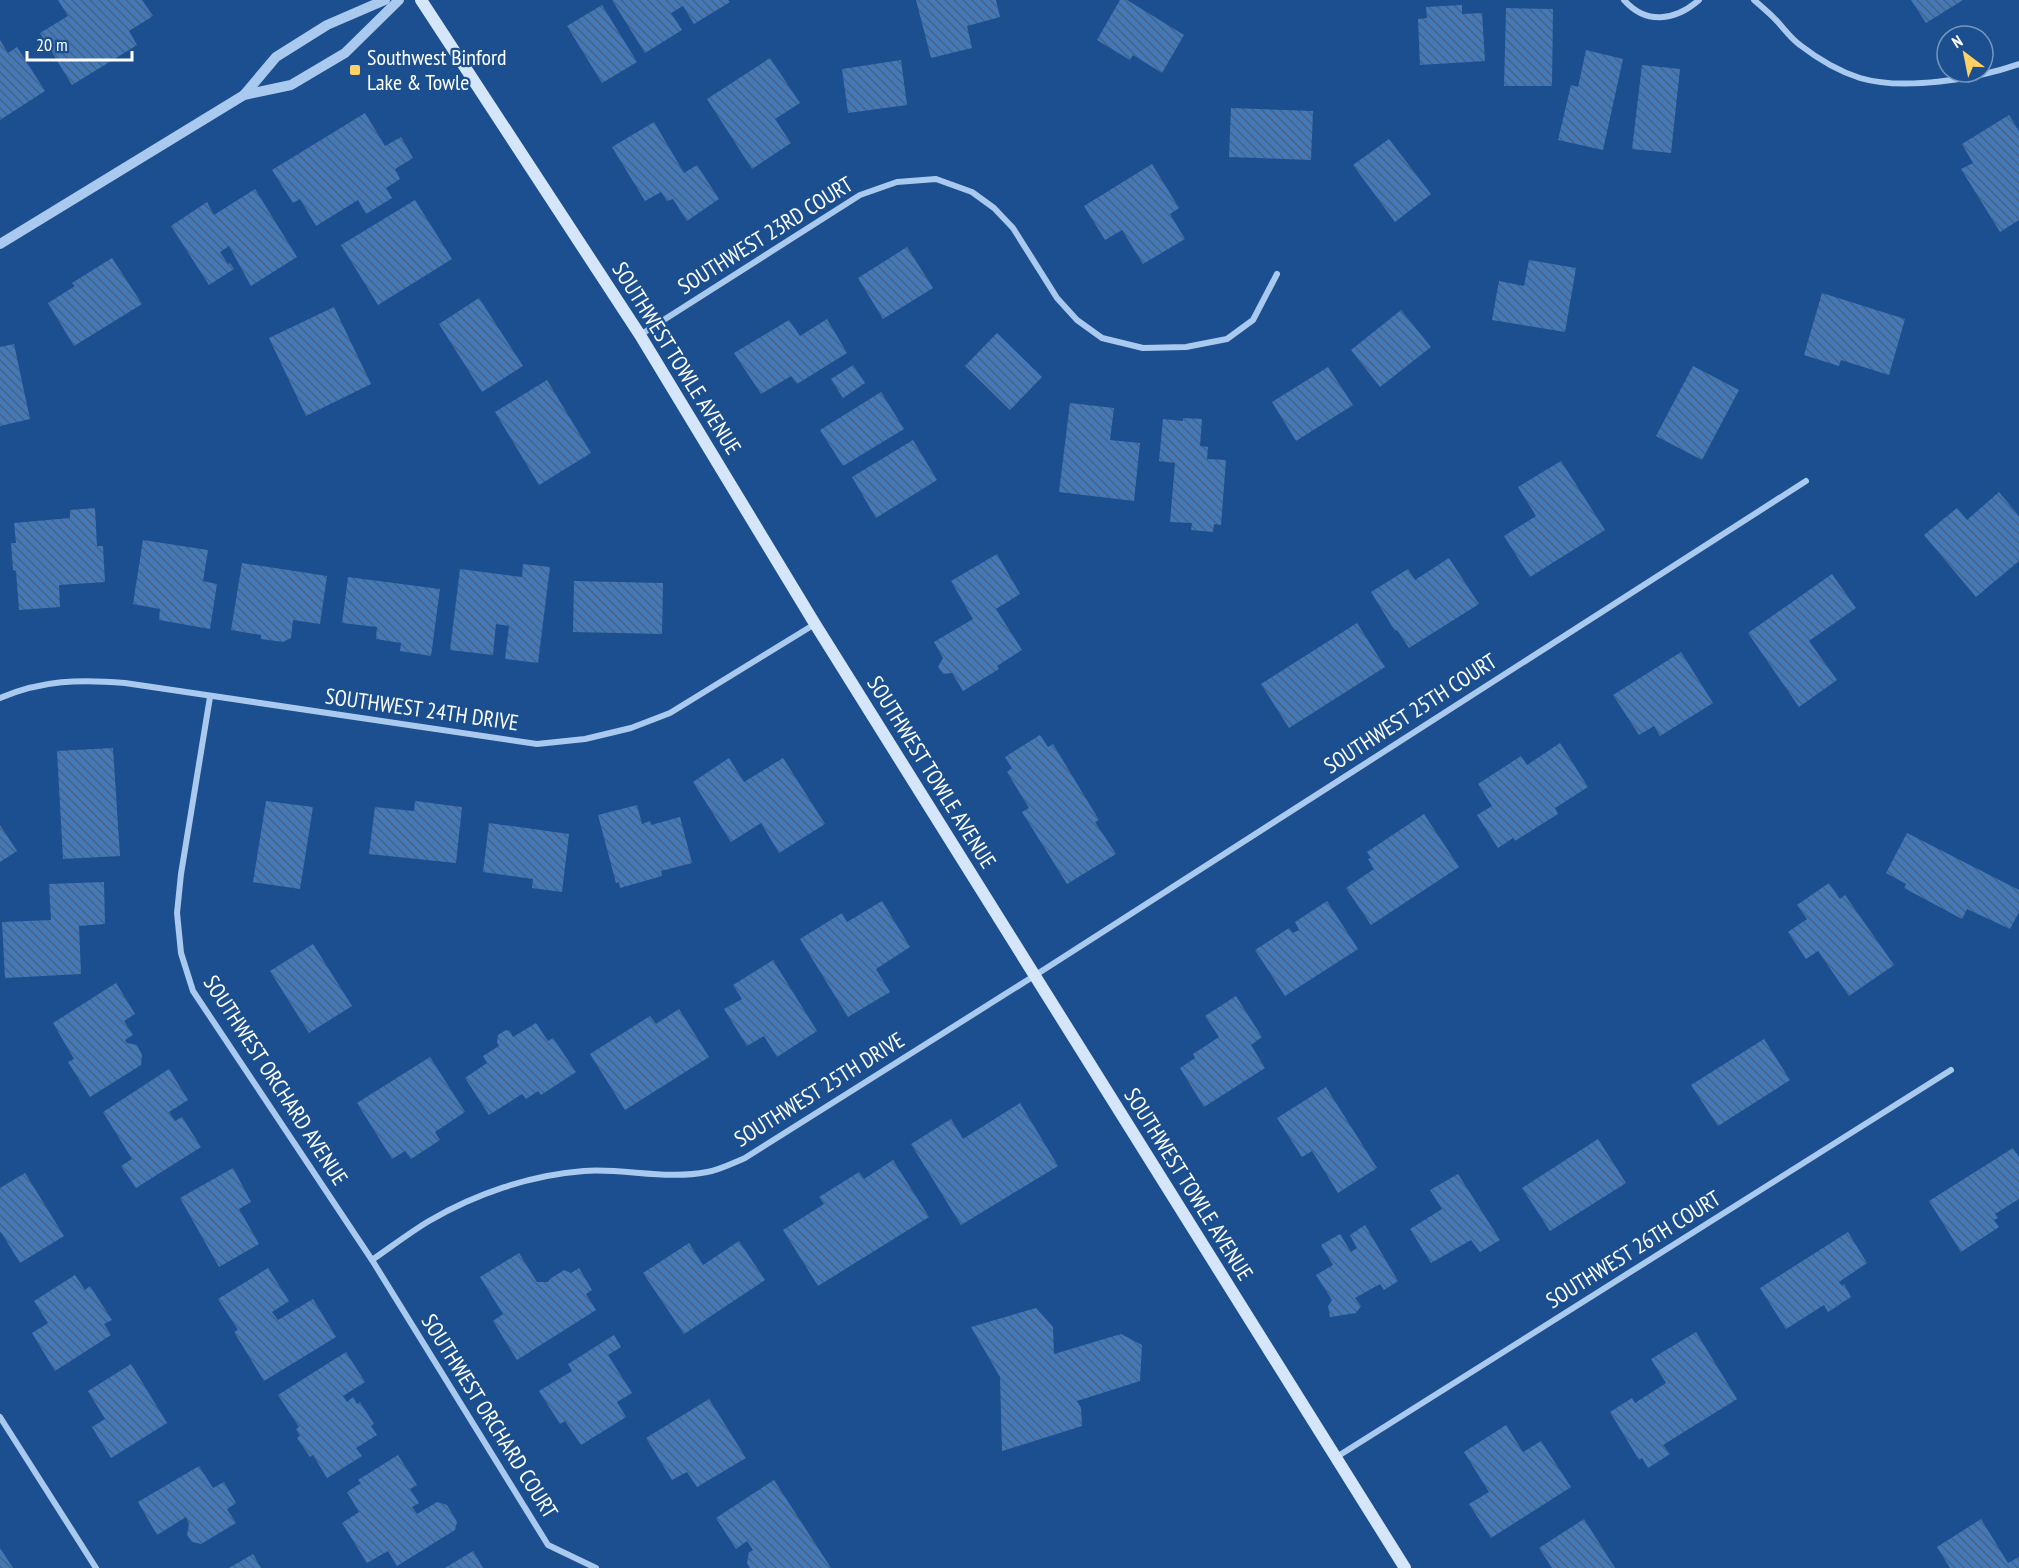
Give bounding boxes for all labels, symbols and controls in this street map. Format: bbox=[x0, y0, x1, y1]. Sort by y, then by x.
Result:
scale bar bbox=[27, 24, 132, 62]
north arrow bbox=[1935, 24, 1995, 84]
text: N bbox=[1948, 31, 1966, 52]
text: 20 m bbox=[36, 33, 68, 56]
place label: Southwest Binford Lake & Towle bbox=[367, 43, 507, 96]
marker: Southwest Binford Lake & Towle bbox=[348, 63, 362, 77]
street label: SOUTHWEST 23RD COURT bbox=[672, 170, 858, 300]
street label: SOUTHWEST TOWLE AVENUE bbox=[606, 257, 748, 459]
street label: SOUTHWEST 25TH COURT bbox=[1318, 647, 1502, 779]
street label: SOUTHWEST TOWLE AVENUE bbox=[861, 671, 1003, 873]
street label: SOUTHWEST 24TH DRIVE bbox=[324, 682, 520, 736]
street label: SOUTHWEST ORCHARD AVENUE bbox=[198, 970, 354, 1190]
street label: SOUTHWEST 25TH DRIVE bbox=[729, 1025, 909, 1153]
street label: SOUTHWEST TOWLE AVENUE bbox=[1118, 1083, 1260, 1285]
street label: SOUTHWEST 26TH COURT bbox=[1541, 1184, 1726, 1314]
street label: SOUTHWEST ORCHARD COURT bbox=[416, 1309, 564, 1523]

